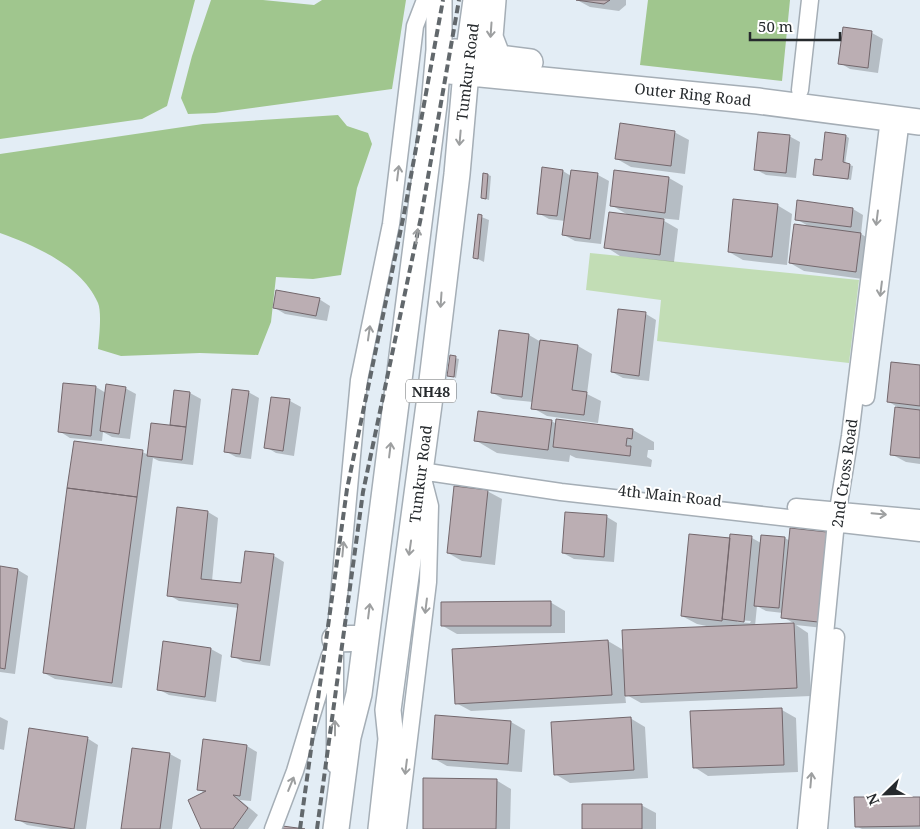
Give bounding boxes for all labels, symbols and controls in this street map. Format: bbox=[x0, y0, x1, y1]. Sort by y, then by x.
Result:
scale bar bbox=[750, 10, 840, 42]
text: 50 m bbox=[758, 16, 793, 36]
one-way arrow bbox=[486, 21, 495, 37]
street label: Tumkur Road bbox=[451, 22, 483, 122]
street label: Outer Ring Road bbox=[634, 78, 752, 110]
one-way arrow bbox=[455, 130, 464, 146]
one-way arrow bbox=[393, 165, 403, 181]
one-way arrow bbox=[872, 210, 882, 226]
one-way arrow bbox=[412, 229, 422, 245]
one-way arrow bbox=[876, 281, 886, 297]
one-way arrow bbox=[436, 292, 445, 308]
one-way arrow bbox=[365, 325, 375, 341]
road number: NH48 bbox=[406, 380, 456, 402]
street label: 2nd Cross Road bbox=[826, 417, 862, 529]
street label: Tumkur Road bbox=[404, 424, 436, 524]
one-way arrow bbox=[385, 442, 395, 458]
street label: 4th Main Road bbox=[617, 480, 723, 510]
one-way arrow bbox=[871, 509, 887, 519]
one-way arrow bbox=[405, 540, 415, 556]
one-way arrow bbox=[338, 541, 348, 557]
one-way arrow bbox=[421, 597, 431, 613]
one-way arrow bbox=[364, 603, 374, 619]
one-way arrow bbox=[330, 721, 340, 737]
one-way arrow bbox=[401, 759, 411, 775]
north arrow bbox=[860, 769, 910, 819]
one-way arrow bbox=[806, 773, 816, 789]
one-way arrow bbox=[287, 776, 296, 791]
text: N bbox=[862, 790, 883, 808]

